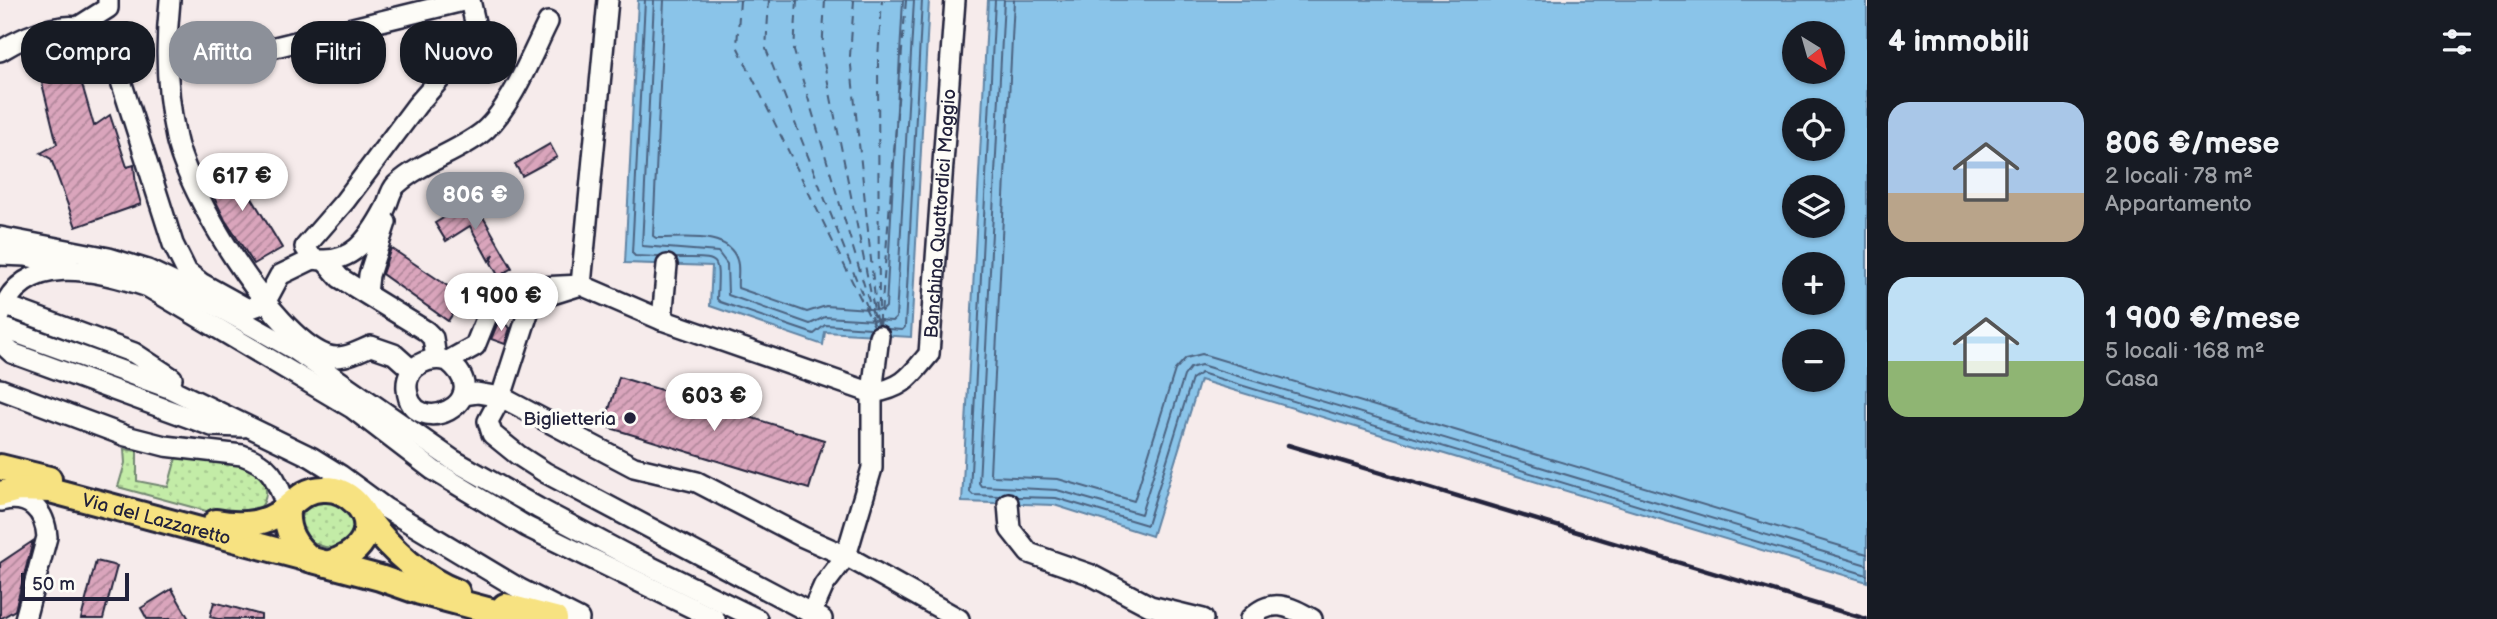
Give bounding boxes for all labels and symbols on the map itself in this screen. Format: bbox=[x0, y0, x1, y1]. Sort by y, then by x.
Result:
north arrow bbox=[1782, 21, 1844, 84]
street label: Banchina Quattordici Maggio bbox=[920, 88, 961, 339]
pin: 617 € bbox=[193, 154, 291, 213]
pin: 806 € bbox=[426, 173, 524, 232]
pin: 1 900 € bbox=[436, 274, 566, 333]
pin: 603 € bbox=[665, 374, 763, 433]
place label: Biglietteria bbox=[523, 408, 616, 431]
marker: Biglietteria bbox=[622, 410, 638, 426]
street label: Via del Lazzaretto bbox=[79, 489, 233, 551]
scale bar bbox=[21, 570, 130, 602]

